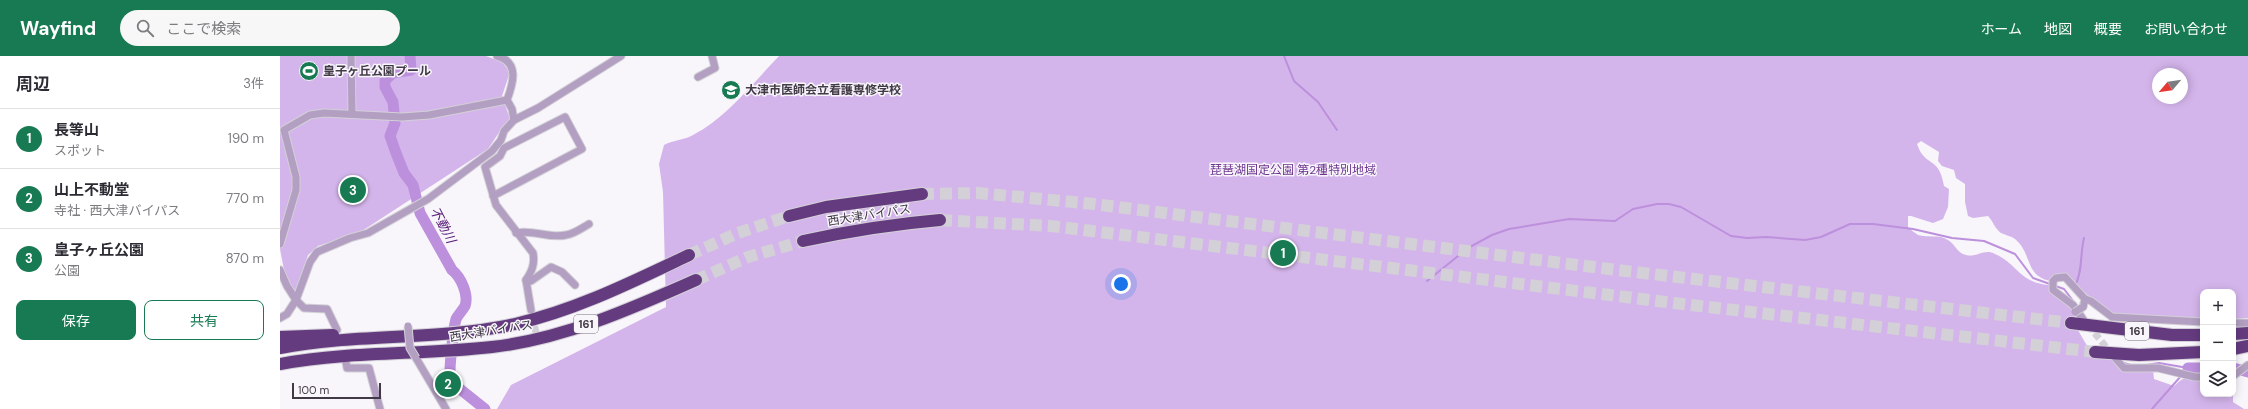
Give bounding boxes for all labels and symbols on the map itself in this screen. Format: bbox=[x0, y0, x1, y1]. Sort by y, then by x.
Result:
sports icon: 皇子ヶ丘公園プール bbox=[298, 60, 320, 82]
place label: 皇子ヶ丘公園プール bbox=[323, 63, 431, 79]
north arrow bbox=[2152, 68, 2188, 104]
school or university icon: 大津市医師会立看護専修学校 bbox=[720, 79, 742, 101]
place label: 大津市医師会立看護専修学校 bbox=[745, 82, 901, 98]
park label: 琵琶湖国定公園 第2種特別地域 bbox=[1210, 162, 1376, 178]
pin: 3 bbox=[340, 175, 366, 205]
street label: 西大津バイパス bbox=[826, 201, 912, 229]
water label: 不動川 bbox=[426, 204, 461, 248]
pin: 1 bbox=[1270, 238, 1296, 268]
your location bbox=[1111, 274, 1131, 294]
road number: 161 bbox=[574, 315, 598, 333]
street label: 西大津バイパス bbox=[448, 317, 534, 345]
road number: 161 bbox=[2125, 322, 2149, 340]
pin: 2 bbox=[435, 369, 461, 399]
scale bar bbox=[292, 381, 381, 400]

